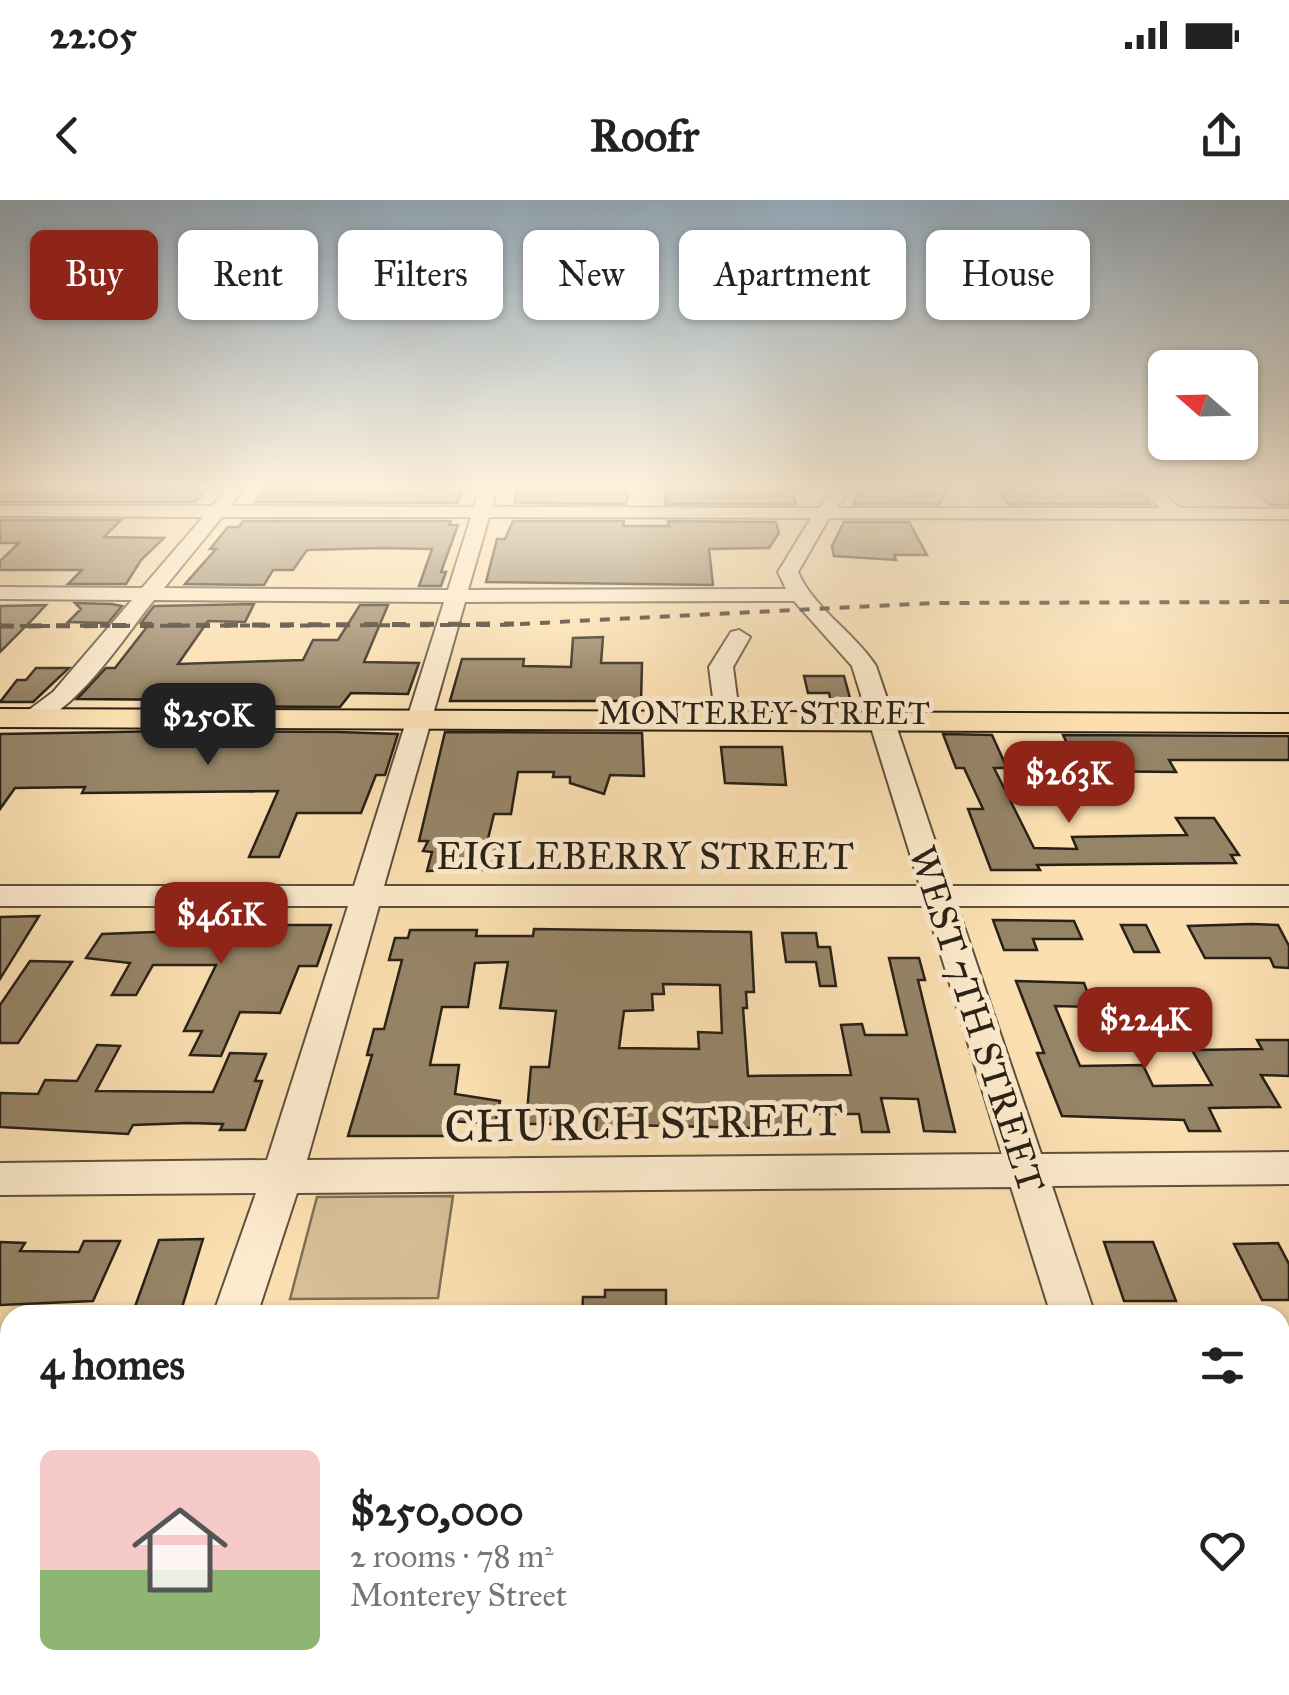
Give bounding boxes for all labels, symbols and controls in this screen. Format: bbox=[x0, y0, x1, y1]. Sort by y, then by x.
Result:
text: 22:05 bbox=[50, 12, 137, 58]
icon: back bbox=[40, 108, 95, 163]
text: Roofr bbox=[590, 108, 699, 163]
icon: share bbox=[1194, 108, 1249, 163]
chip: Buy bbox=[30, 230, 158, 320]
chip: Rent bbox=[178, 230, 318, 320]
chip: Filters bbox=[338, 230, 503, 320]
chip: New bbox=[523, 230, 659, 320]
chip: Apartment bbox=[679, 230, 906, 320]
chip: House bbox=[926, 230, 1090, 320]
north arrow bbox=[1148, 350, 1258, 460]
map controls bbox=[1148, 350, 1258, 460]
pin: $250K bbox=[138, 683, 278, 768]
street label: MONTEREY STREET bbox=[598, 694, 930, 733]
text: $250K bbox=[163, 696, 253, 735]
pin: $263K bbox=[999, 741, 1139, 826]
text: $263K bbox=[1026, 754, 1112, 793]
street label: EIGLEBERRY STREET bbox=[436, 833, 854, 879]
street label: WEST 7TH STREET bbox=[899, 840, 1055, 1198]
pin: $461K bbox=[151, 882, 291, 967]
text: $461K bbox=[177, 895, 265, 934]
pin: $224K bbox=[1075, 987, 1215, 1072]
text: $224K bbox=[1099, 1000, 1191, 1039]
street label: CHURCH STREET bbox=[444, 1092, 844, 1154]
icon: filters bbox=[1195, 1338, 1250, 1393]
text: 4 homes bbox=[40, 1339, 185, 1391]
text: $250,000 bbox=[350, 1485, 524, 1537]
icon: home bbox=[120, 1490, 240, 1610]
icon: heart bbox=[1195, 1523, 1250, 1578]
text: 2 rooms · 78 m² bbox=[350, 1537, 554, 1576]
text: Monterey Street bbox=[350, 1576, 567, 1615]

